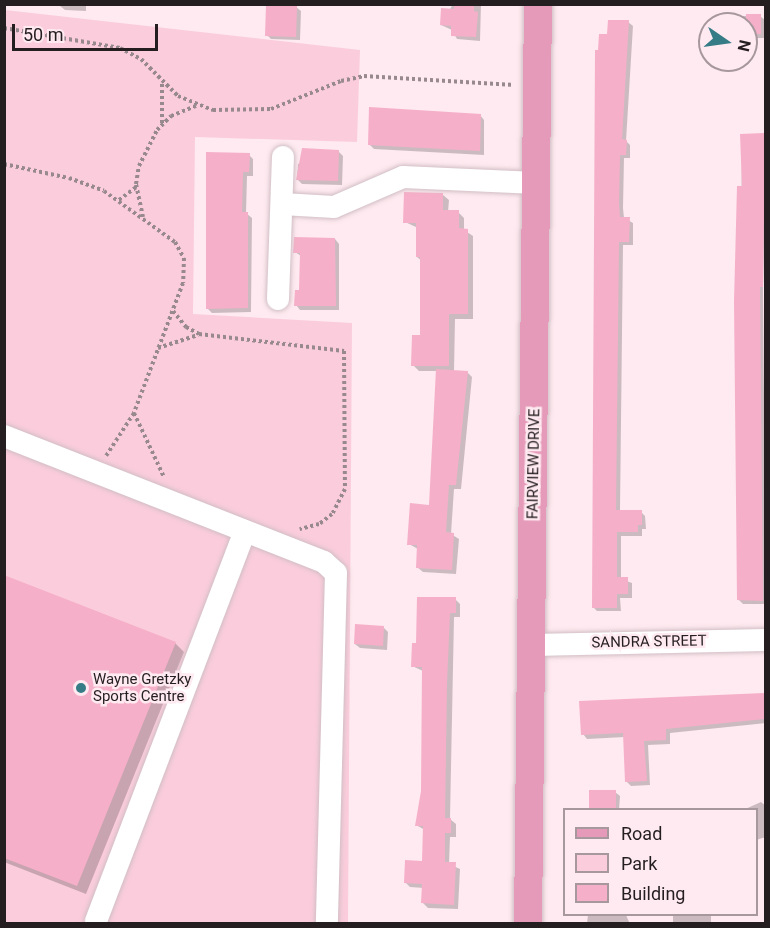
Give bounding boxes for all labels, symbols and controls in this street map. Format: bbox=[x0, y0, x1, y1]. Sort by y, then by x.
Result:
scale bar bbox=[15, 12, 160, 50]
north arrow bbox=[698, 12, 758, 72]
text: 50 m bbox=[23, 24, 63, 45]
text: N bbox=[734, 38, 755, 53]
street label: FAIRVIEW DRIVE bbox=[524, 409, 544, 519]
street label: SANDRA STREET bbox=[591, 632, 707, 652]
place label: Wayne Gretzky Sports Centre bbox=[93, 670, 191, 705]
marker: Wayne Gretzky Sports Centre bbox=[74, 681, 88, 695]
legend bbox=[563, 808, 758, 916]
text: Road bbox=[621, 823, 662, 844]
text: Park bbox=[621, 853, 657, 874]
text: Building bbox=[621, 883, 685, 904]

